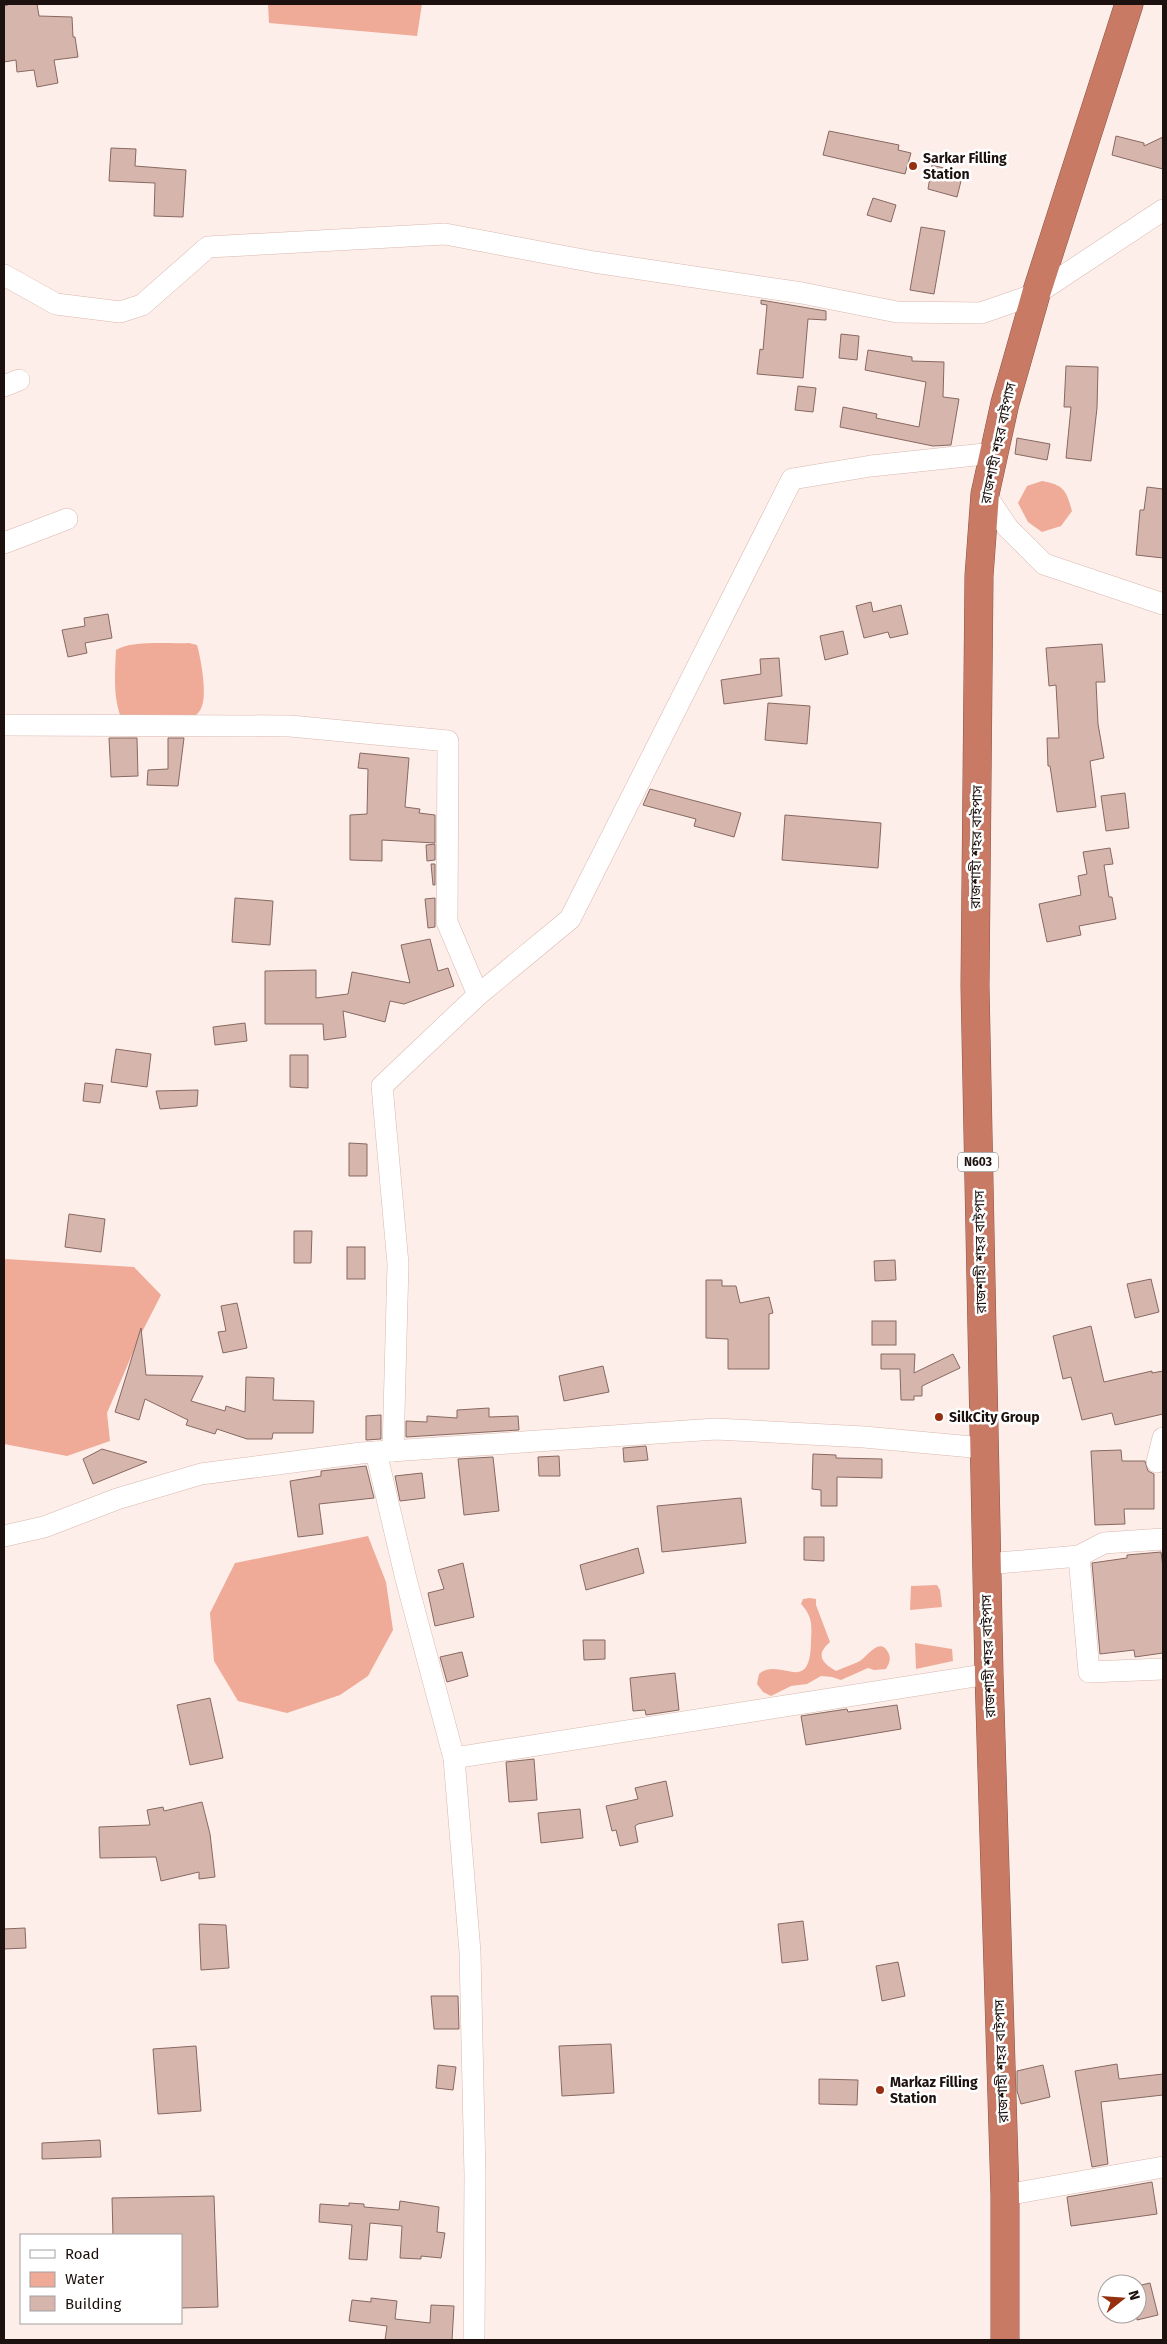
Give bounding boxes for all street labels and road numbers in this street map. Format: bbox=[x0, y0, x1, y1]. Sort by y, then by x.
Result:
street label: রাজশাহী শহর বাইপাস bbox=[977, 381, 1020, 506]
street label: রাজশাহী শহর বাইপাস bbox=[967, 785, 986, 910]
road number: N603 bbox=[958, 1152, 998, 1172]
street label: রাজশাহী শহর বাইপাস bbox=[971, 1190, 990, 1315]
street label: রাজশাহী শহর বাইপাস bbox=[978, 1594, 999, 1719]
street label: রাজশাহী শহর বাইপাস bbox=[991, 1999, 1012, 2124]

